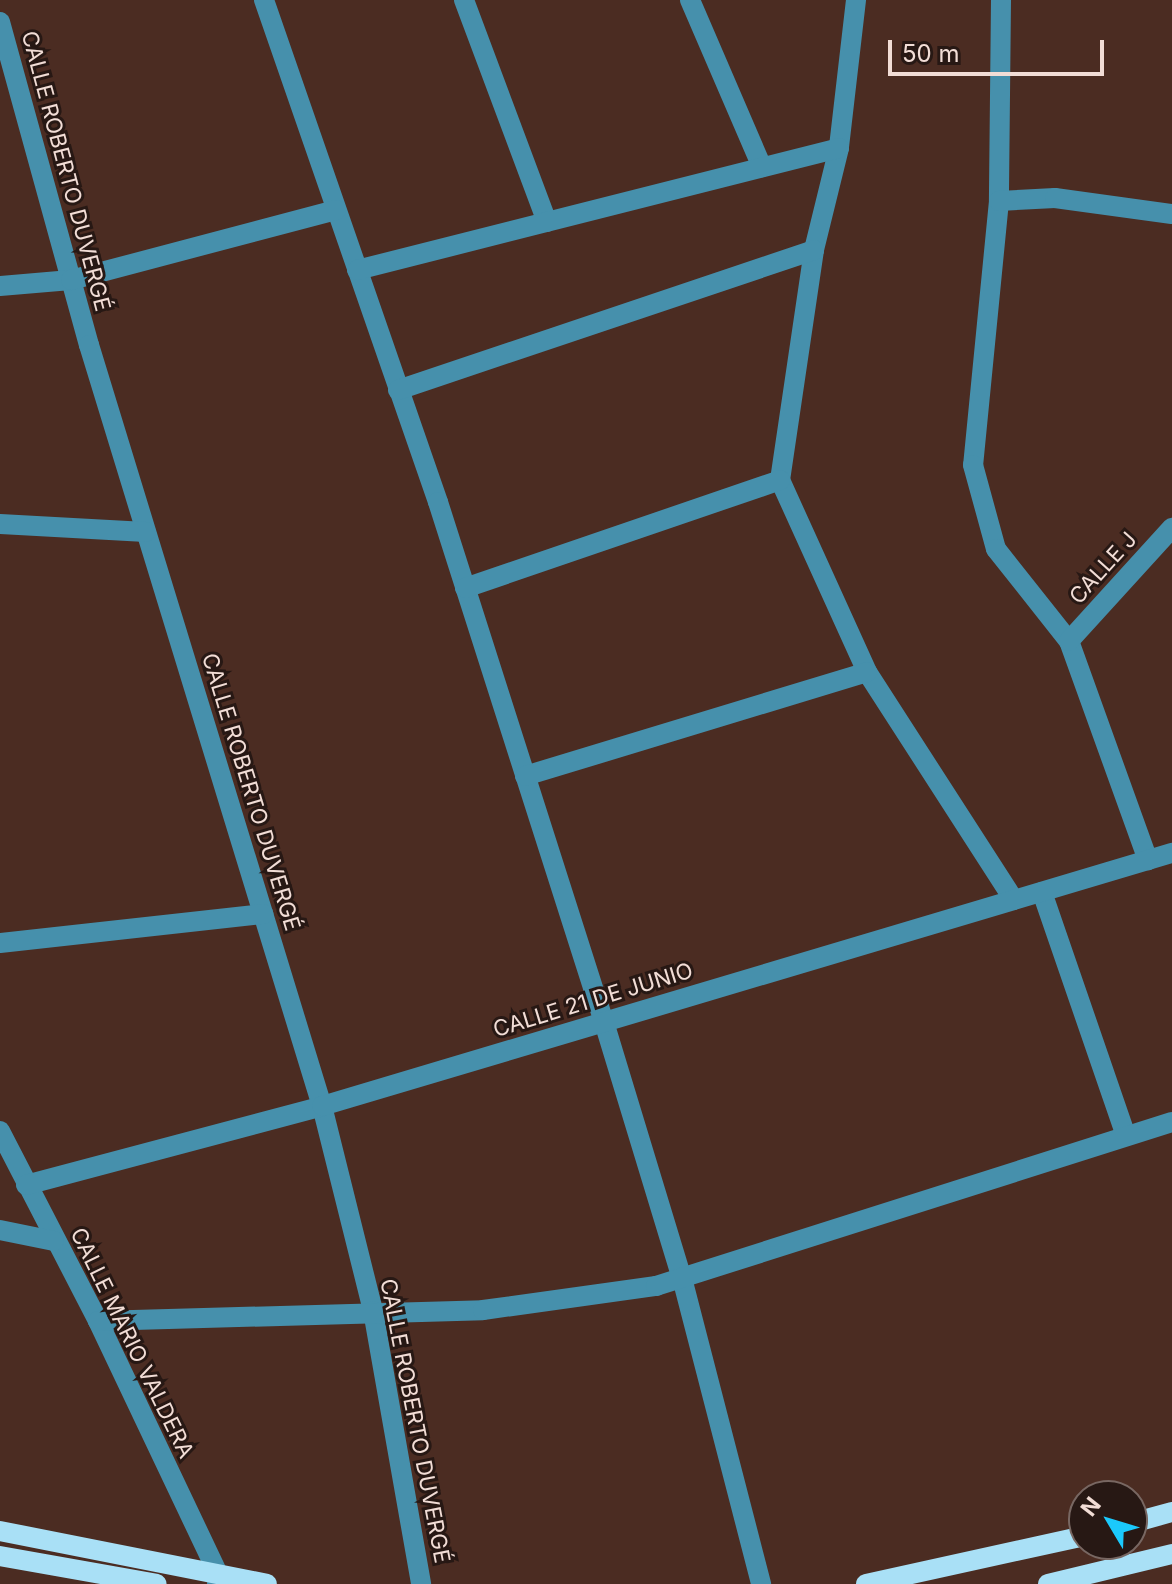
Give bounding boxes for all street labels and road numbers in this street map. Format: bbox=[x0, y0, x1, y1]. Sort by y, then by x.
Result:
street label: CALLE ROBERTO DUVERGÉ bbox=[16, 28, 116, 314]
street label: CALLE J bbox=[1064, 527, 1142, 609]
street label: CALLE ROBERTO DUVERGÉ bbox=[196, 650, 306, 934]
street label: CALLE 21 DE JUNIO bbox=[490, 957, 696, 1043]
street label: CALLE MARIO VALDERA bbox=[65, 1224, 199, 1462]
street label: CALLE ROBERTO DUVERGÉ bbox=[374, 1277, 456, 1565]

